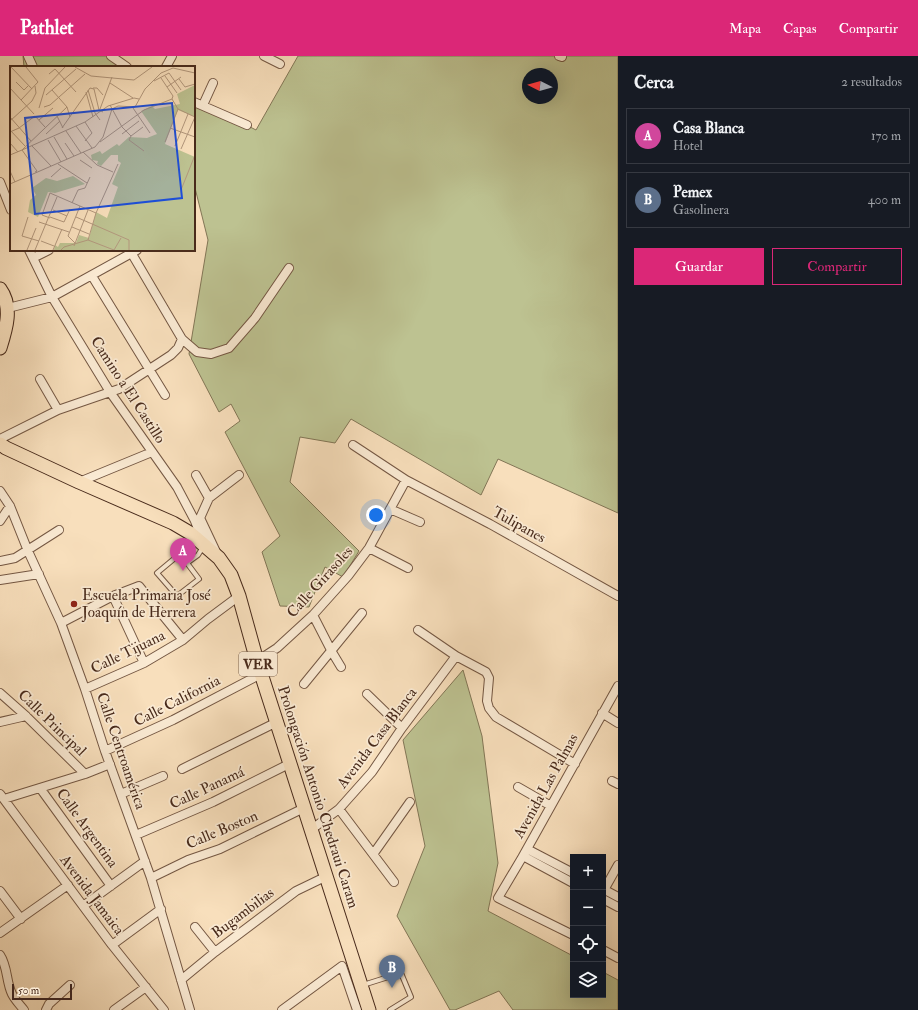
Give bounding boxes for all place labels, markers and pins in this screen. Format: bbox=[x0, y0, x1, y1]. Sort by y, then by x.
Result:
pin: A bbox=[170, 538, 196, 571]
place label: Escuela Primaria José Joaquín de Herrera bbox=[81, 586, 211, 623]
marker: Escuela Primaria José Joaquín de Herrera bbox=[69, 599, 79, 609]
pin: B bbox=[379, 955, 405, 988]

